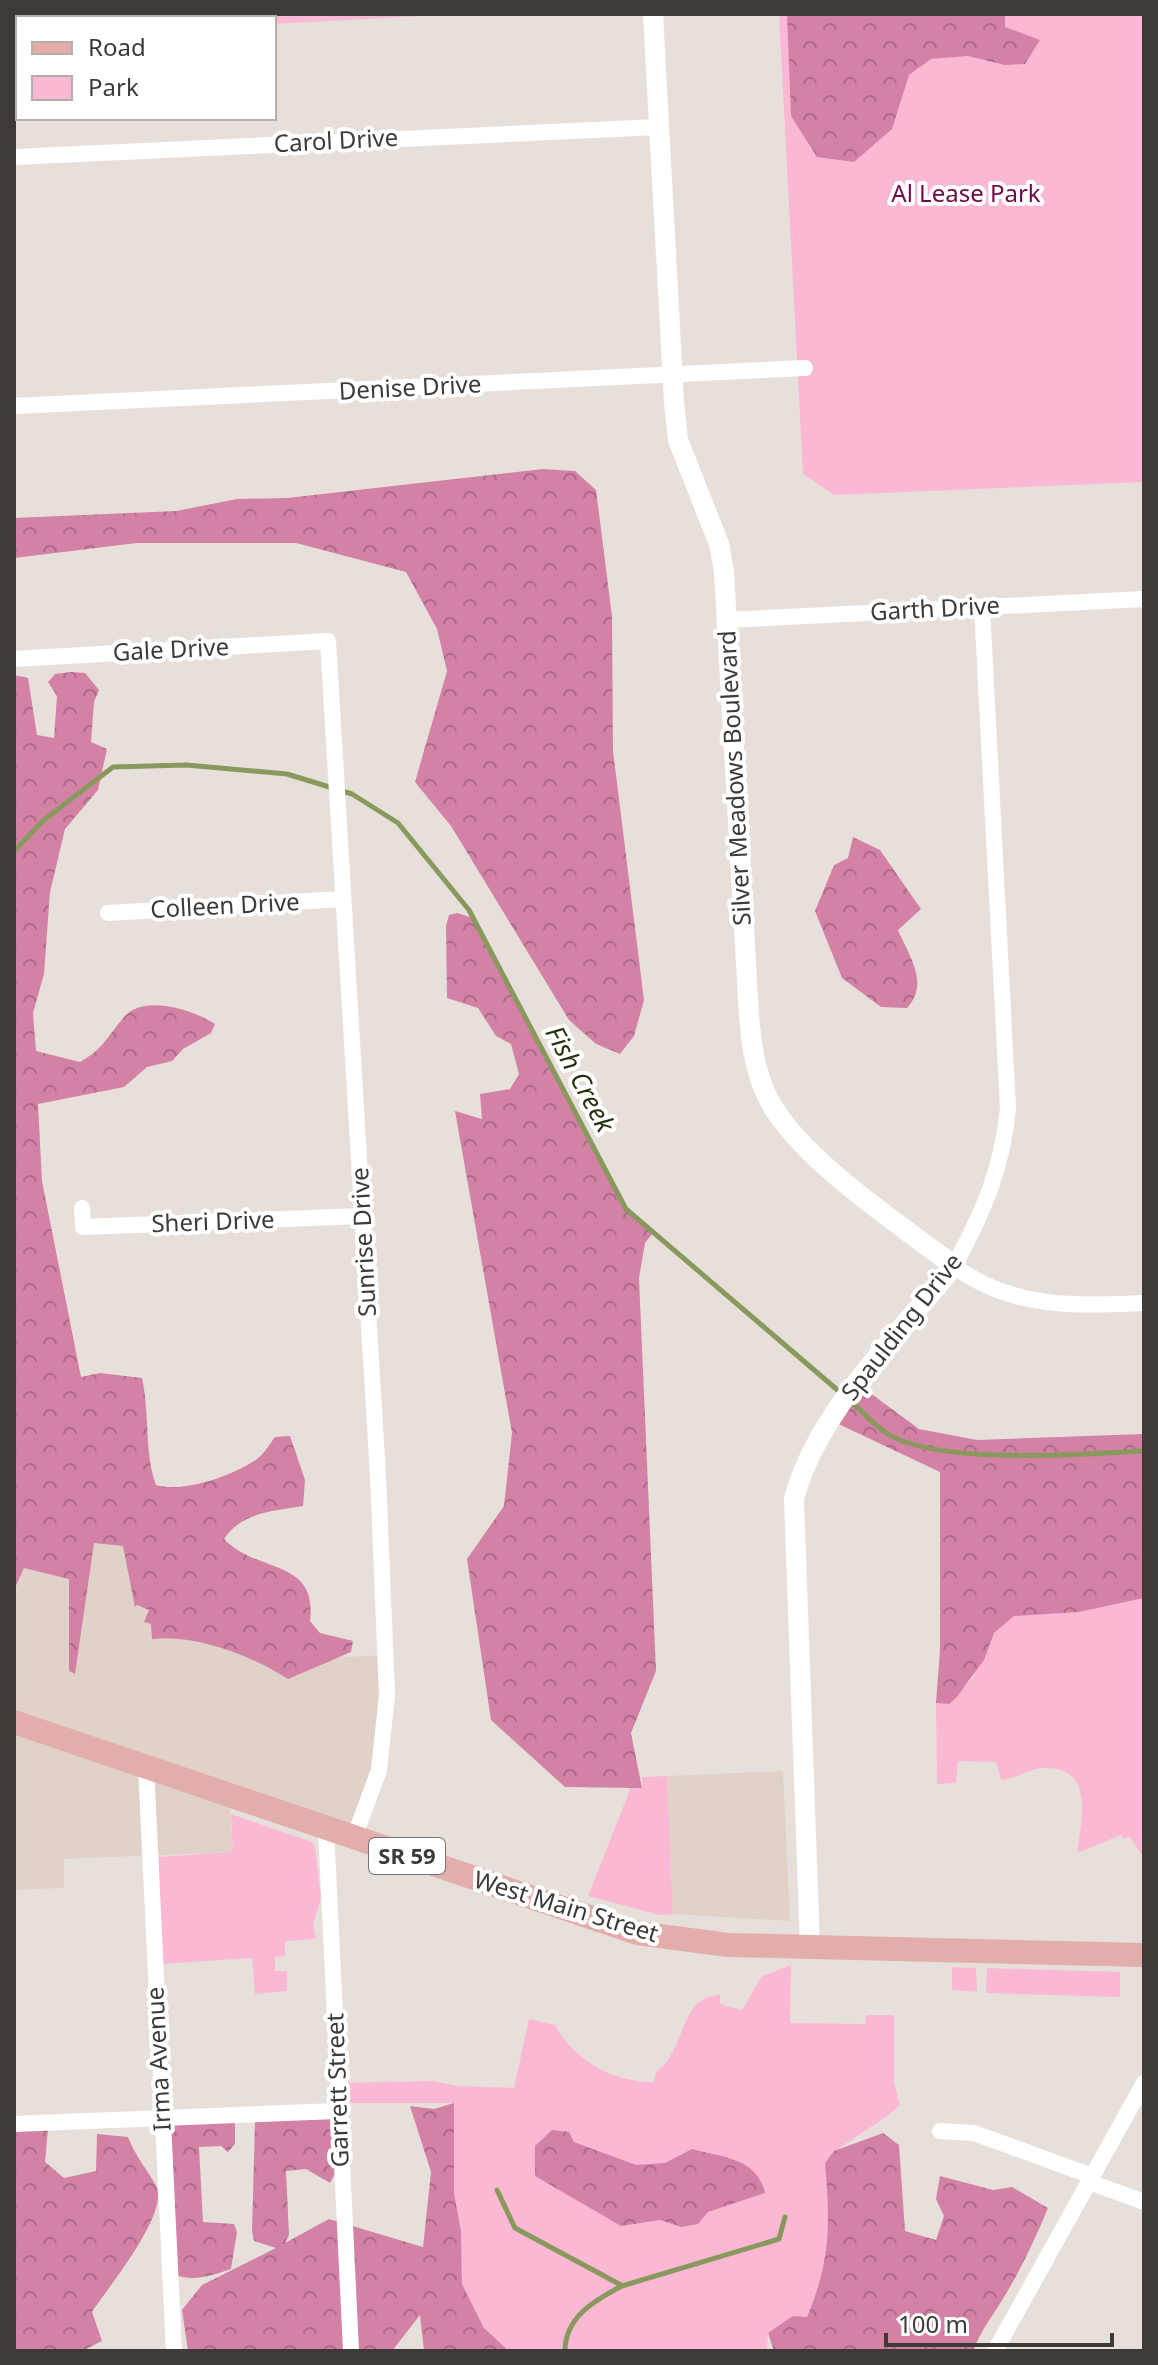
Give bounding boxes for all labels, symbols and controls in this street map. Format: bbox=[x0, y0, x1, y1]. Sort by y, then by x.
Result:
legend bbox=[16, 16, 276, 120]
text: Road bbox=[88, 30, 146, 63]
text: Park bbox=[88, 70, 139, 103]
street label: Carol Drive bbox=[273, 120, 399, 159]
park label: Al Lease Park bbox=[891, 176, 1041, 209]
street label: Denise Drive bbox=[338, 366, 482, 407]
street label: Garth Drive bbox=[869, 588, 1001, 627]
street label: Gale Drive bbox=[112, 629, 230, 668]
street label: Silver Meadows Boulevard bbox=[709, 630, 758, 927]
street label: Colleen Drive bbox=[149, 884, 300, 925]
water label: Fish Creek bbox=[538, 1019, 625, 1139]
street label: Sunrise Drive bbox=[342, 1167, 383, 1318]
street label: Sheri Drive bbox=[151, 1202, 275, 1239]
street label: Spaulding Drive bbox=[833, 1246, 969, 1407]
road number: SR 59 bbox=[369, 1838, 445, 1874]
street label: West Main Street bbox=[470, 1862, 663, 1949]
street label: Irma Avenue bbox=[137, 1986, 178, 2132]
street label: Garrett Street bbox=[317, 2012, 356, 2168]
scale bar bbox=[886, 2297, 1112, 2347]
text: 100 m bbox=[898, 2307, 968, 2340]

